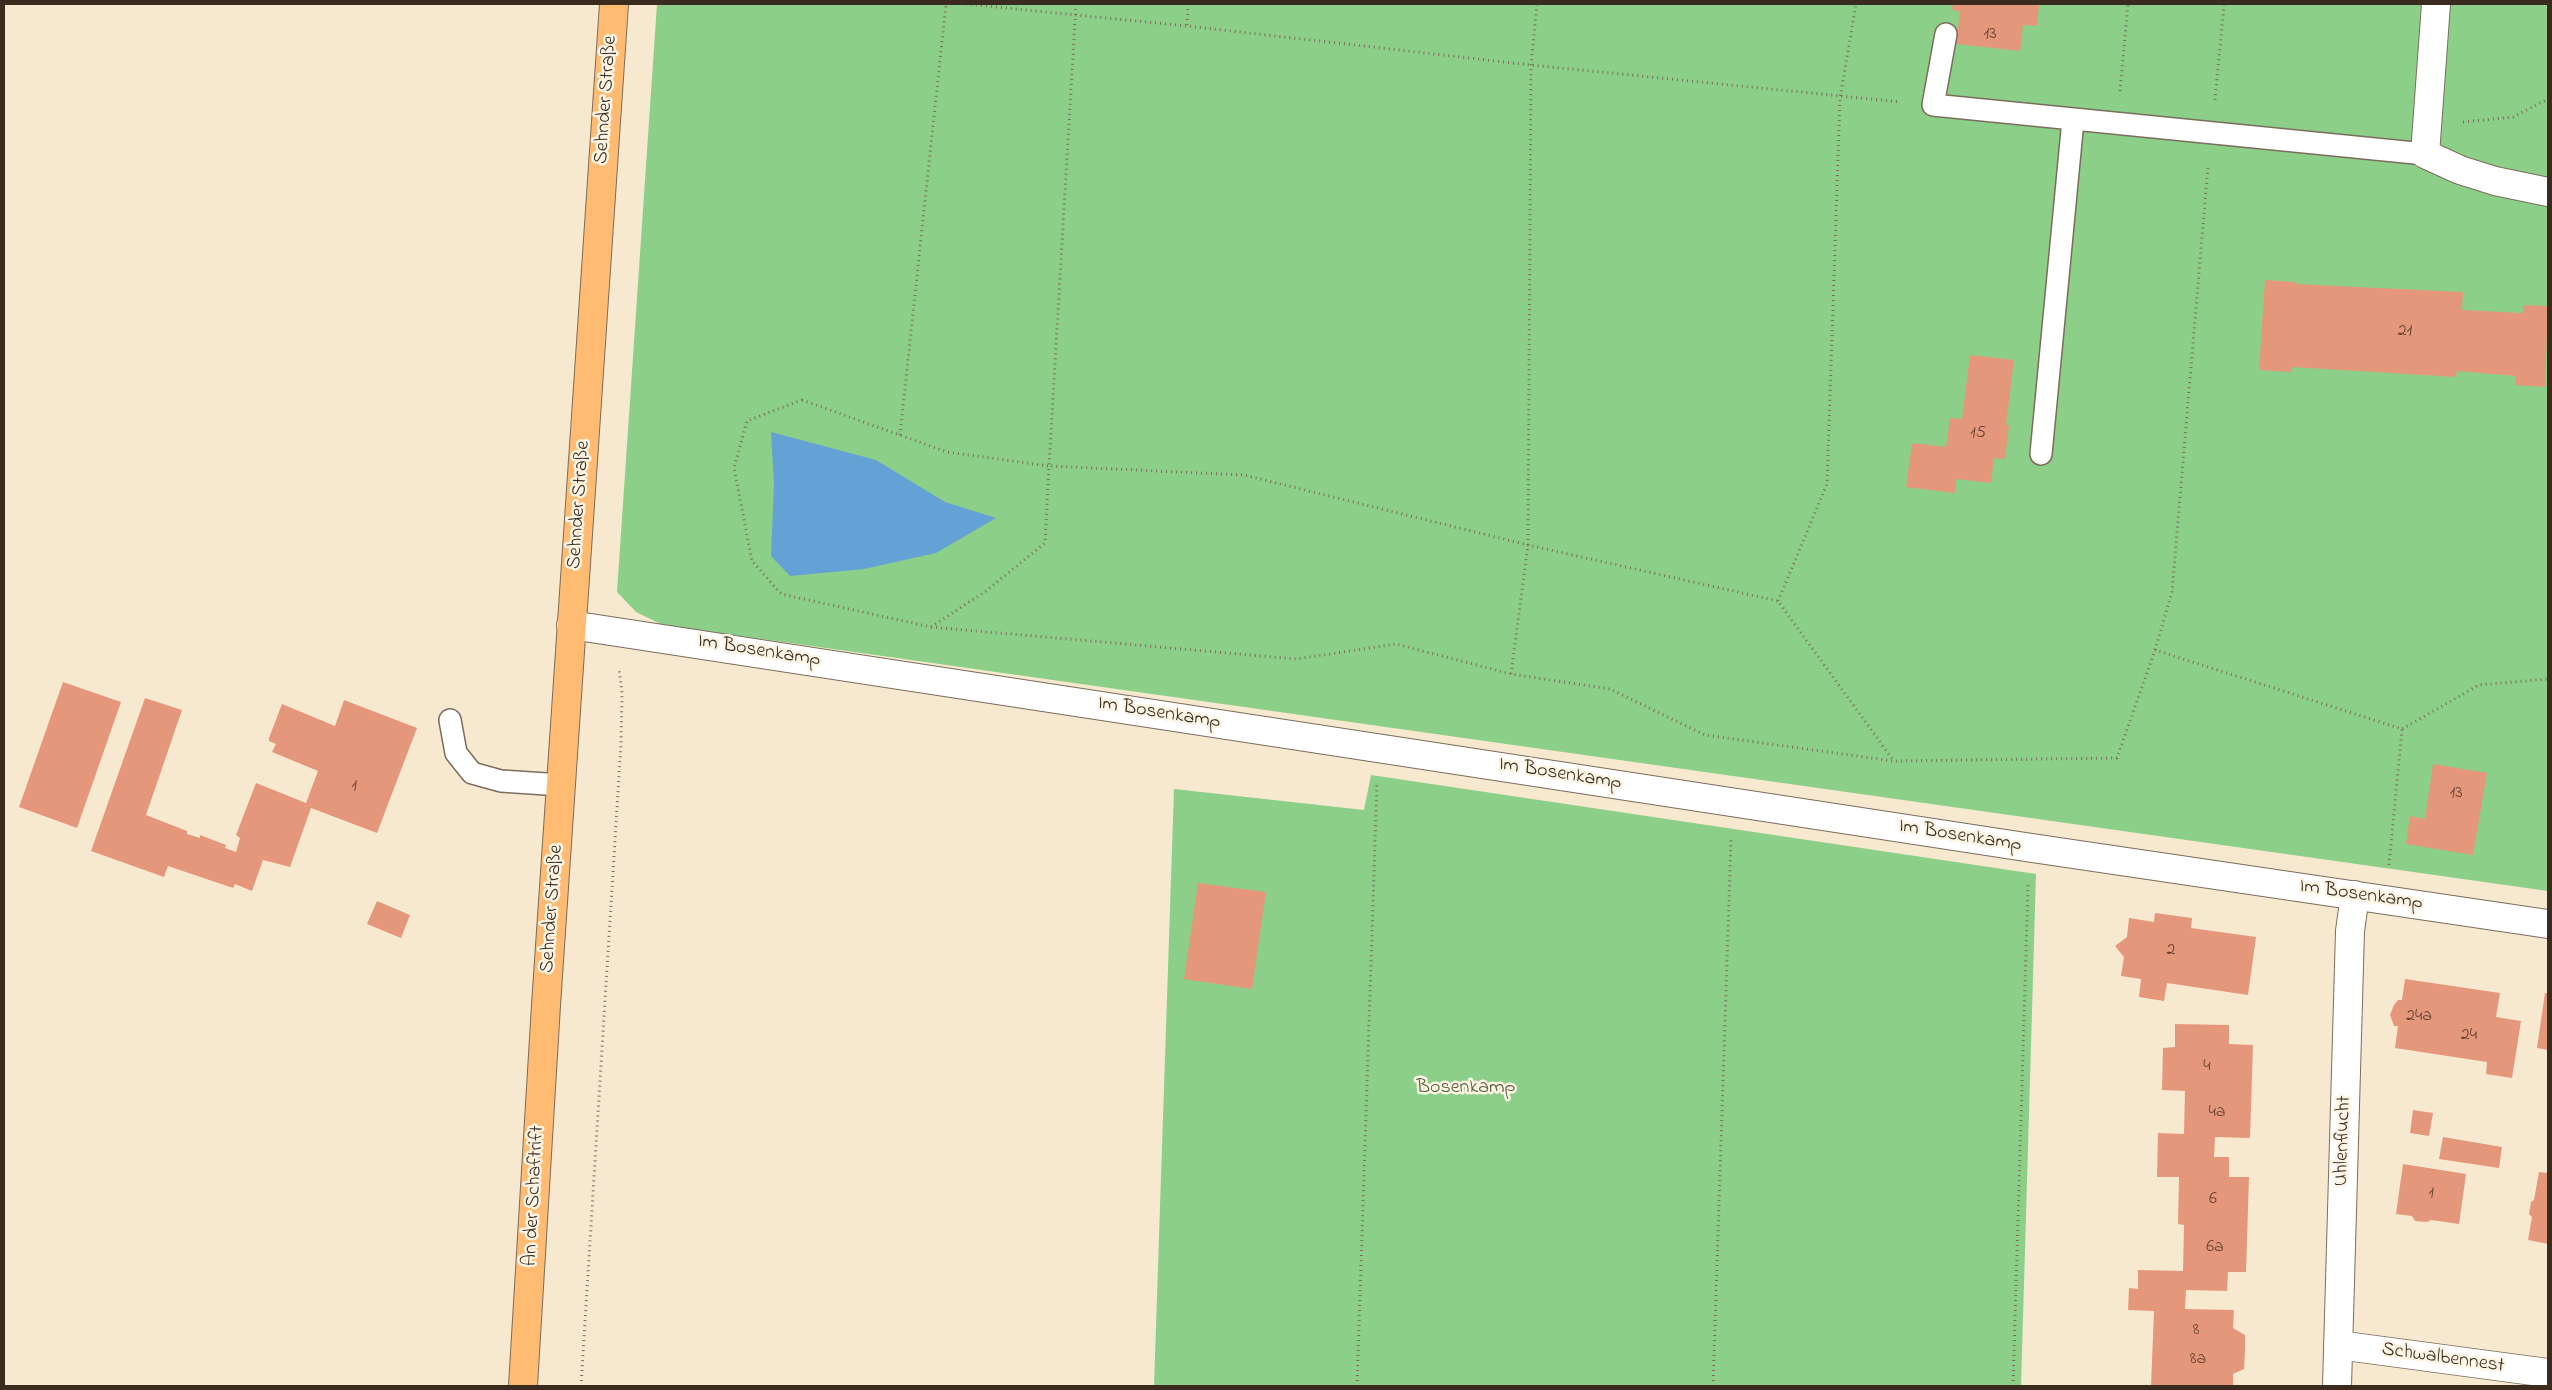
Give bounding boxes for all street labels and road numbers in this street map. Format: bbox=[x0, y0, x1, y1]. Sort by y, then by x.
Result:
street label: Sehnder Straße bbox=[591, 35, 623, 165]
street label: Sehnder Straße bbox=[564, 440, 596, 570]
street label: Im Bosenkamp bbox=[696, 630, 822, 674]
street label: Im Bosenkamp bbox=[1096, 692, 1222, 736]
street label: Im Bosenkamp bbox=[1497, 753, 1623, 797]
street label: Im Bosenkamp bbox=[1897, 815, 2023, 859]
street label: Sehnder Straße bbox=[537, 844, 569, 974]
street label: Im Bosenkamp bbox=[2298, 875, 2424, 917]
street label: Uhlenflucht bbox=[2330, 1095, 2358, 1187]
street label: An der Schaftrift bbox=[519, 1125, 551, 1267]
street label: Schwalbennest bbox=[2380, 1339, 2506, 1379]

